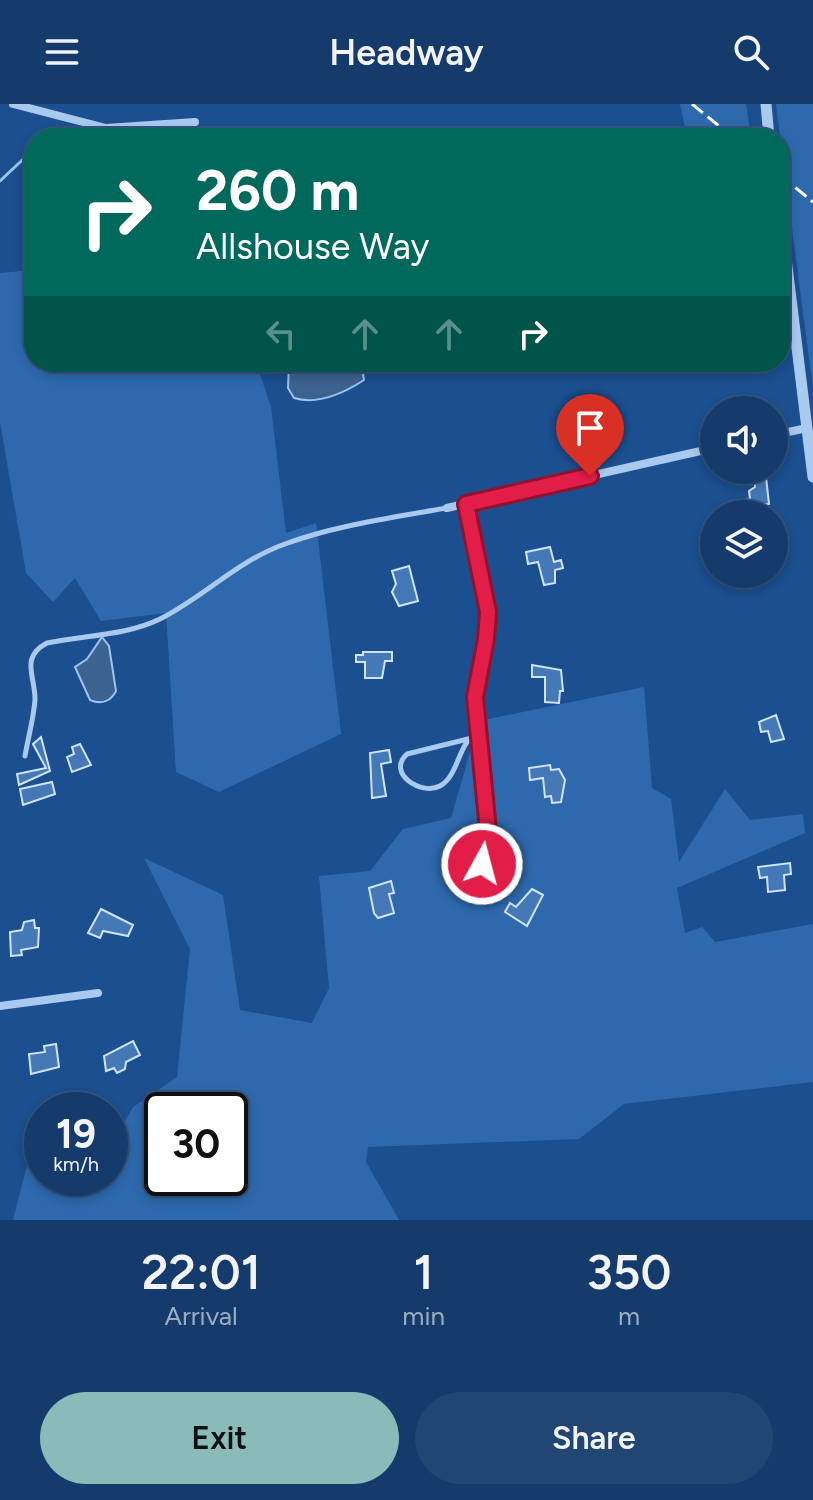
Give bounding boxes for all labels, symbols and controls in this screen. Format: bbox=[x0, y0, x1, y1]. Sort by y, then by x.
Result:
icon: menu bbox=[40, 30, 84, 74]
icon: search bbox=[729, 30, 773, 74]
text: Headway bbox=[329, 31, 484, 74]
text: 260 m bbox=[196, 157, 359, 224]
icon: right bbox=[64, 160, 168, 264]
text: Allshouse Way bbox=[196, 225, 430, 268]
icon: left bbox=[259, 312, 303, 356]
icon: ahead bbox=[343, 312, 387, 356]
icon: ahead bbox=[427, 312, 471, 356]
icon: right bbox=[511, 312, 555, 356]
pin bbox=[556, 394, 624, 476]
map controls bbox=[700, 396, 788, 588]
button: sound bbox=[700, 396, 788, 484]
icon: arrive bbox=[568, 406, 612, 450]
button: layers bbox=[700, 500, 788, 588]
position arrow bbox=[440, 822, 524, 906]
speed limit sign: 30 bbox=[144, 1092, 248, 1196]
text: 19 bbox=[56, 1110, 96, 1158]
text: km/h bbox=[53, 1152, 99, 1176]
text: 22:01 bbox=[141, 1243, 261, 1301]
text: 1 bbox=[414, 1243, 434, 1301]
text: 350 bbox=[586, 1243, 672, 1301]
text: Arrival bbox=[164, 1300, 238, 1332]
text: min bbox=[402, 1300, 445, 1332]
text: m bbox=[618, 1300, 640, 1332]
button: Exit bbox=[40, 1392, 399, 1484]
button: Share bbox=[415, 1392, 773, 1484]

